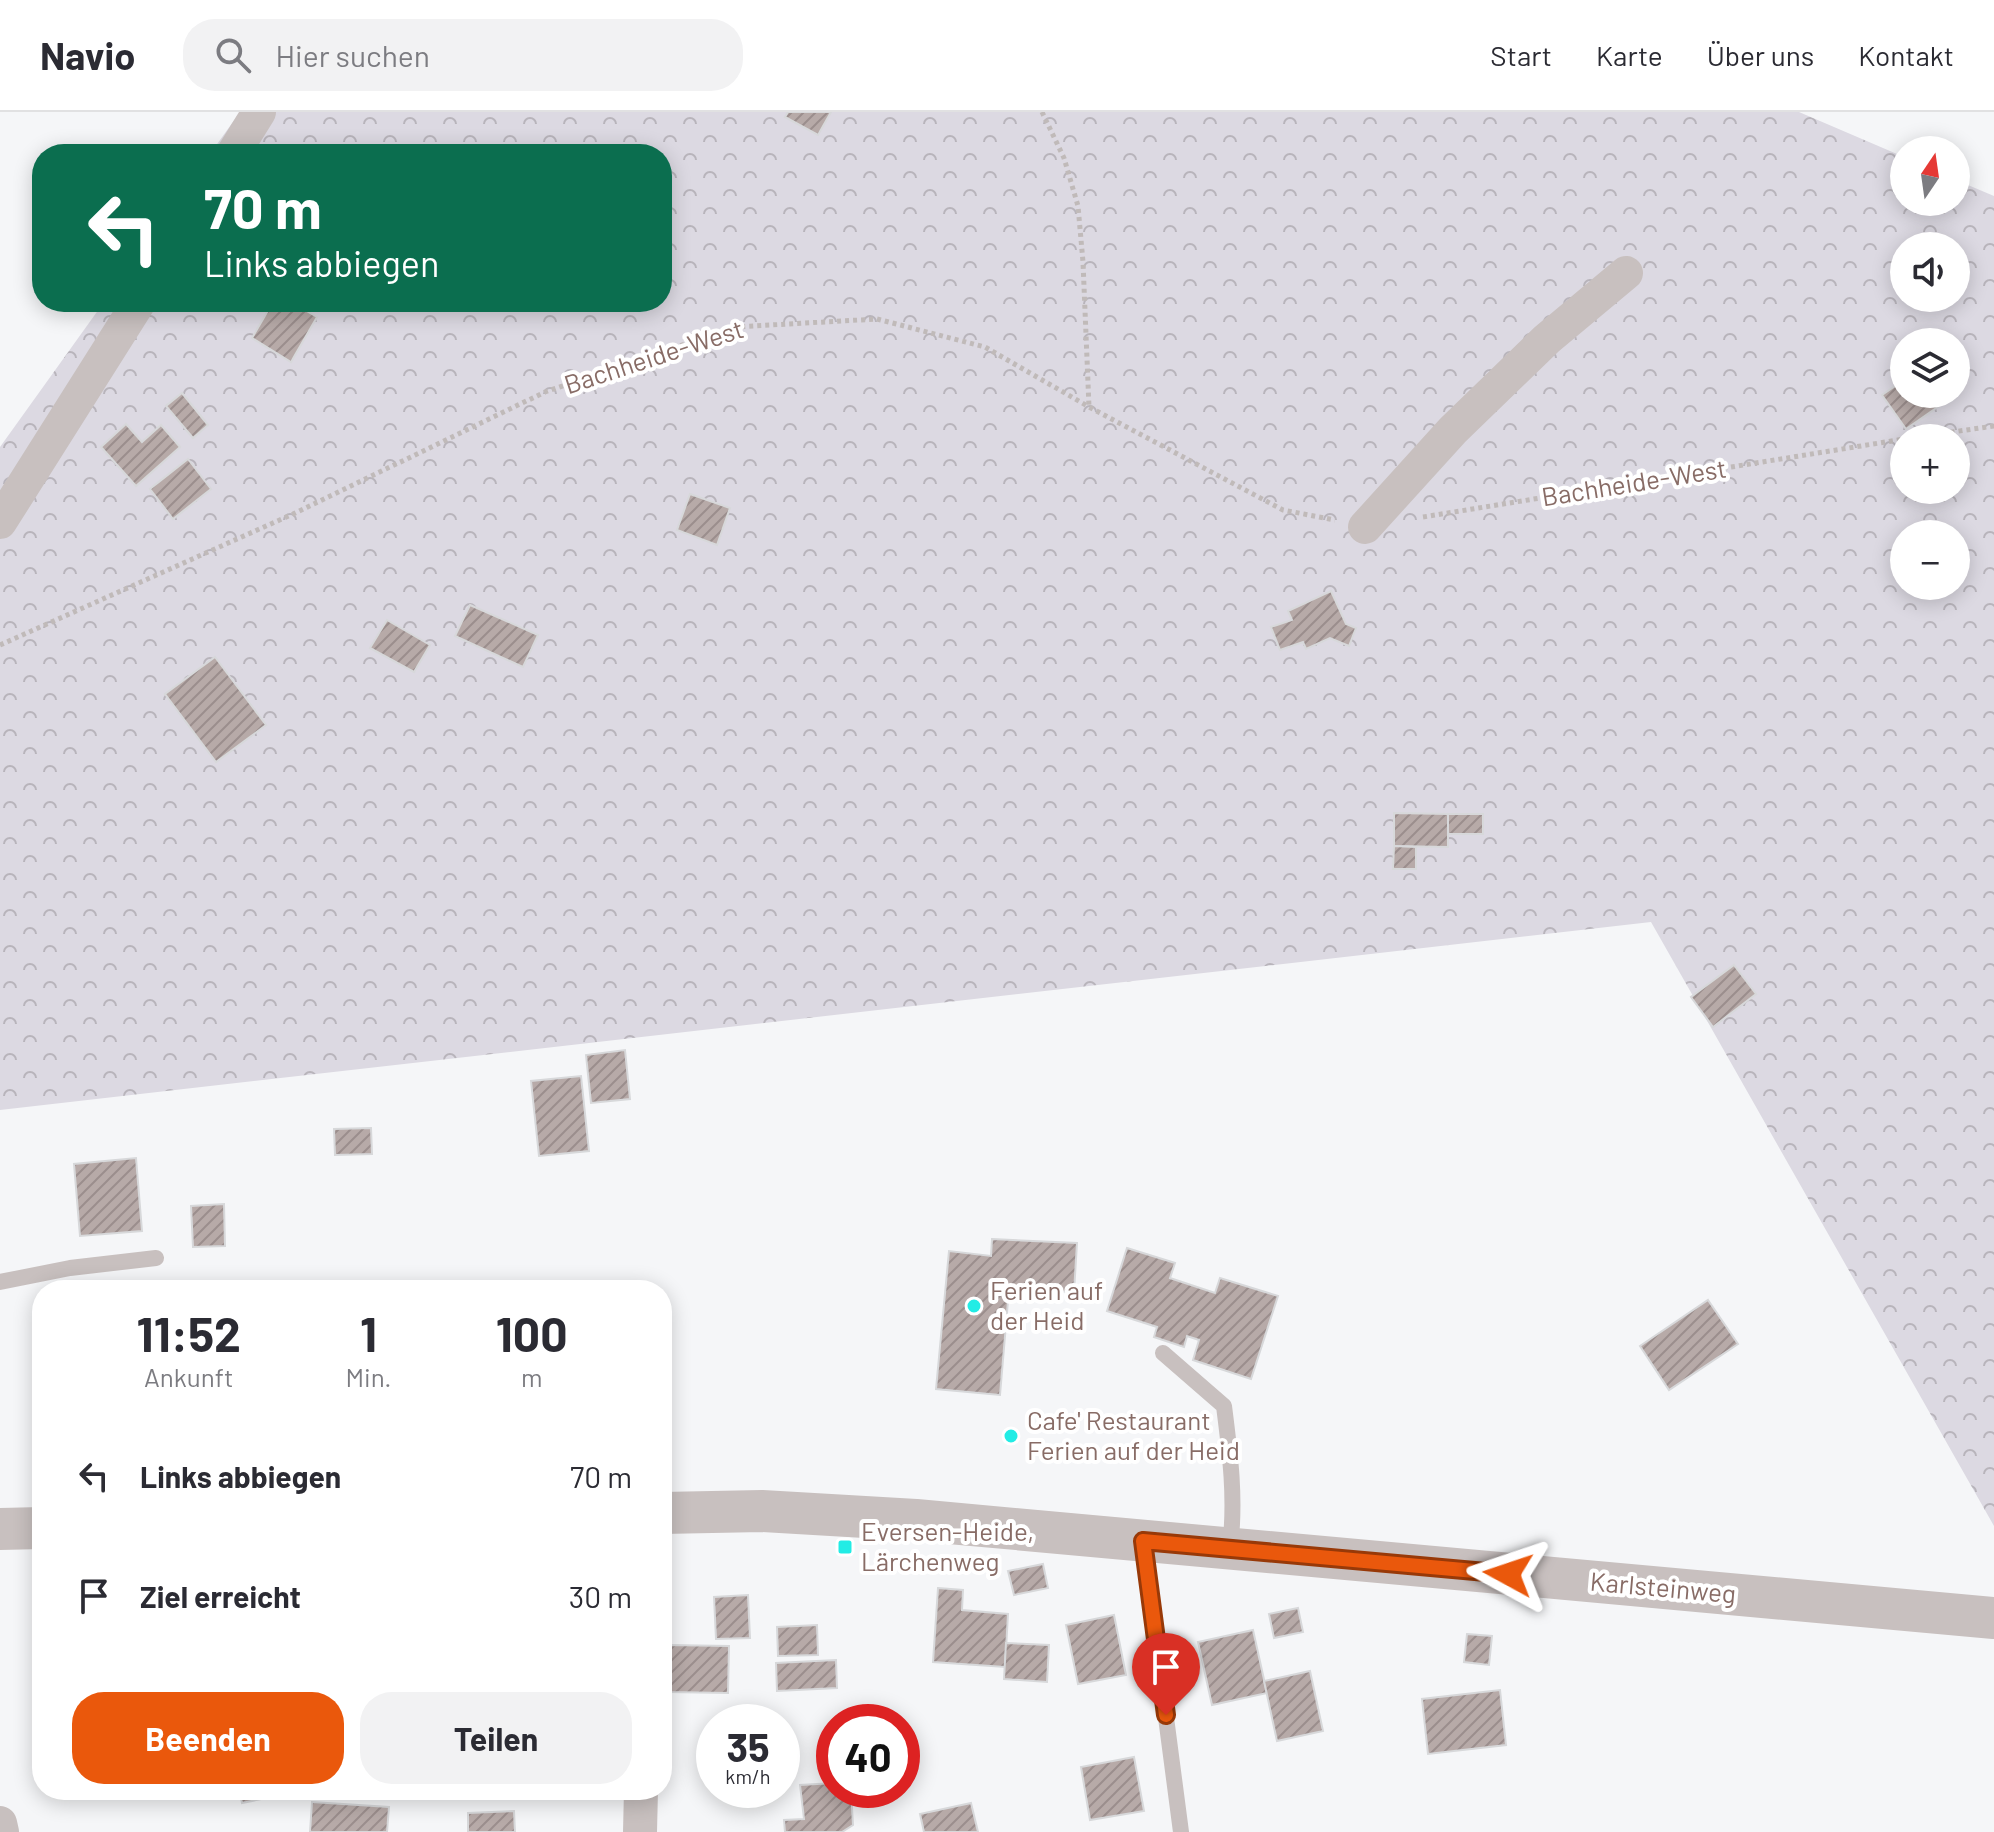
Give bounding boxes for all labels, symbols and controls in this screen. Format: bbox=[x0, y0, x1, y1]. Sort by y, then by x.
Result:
search box bbox=[183, 19, 743, 91]
text: Navio bbox=[40, 32, 135, 78]
icon: search bbox=[211, 33, 255, 77]
text: Hier suchen bbox=[275, 37, 430, 73]
text: Start bbox=[1490, 38, 1552, 72]
text: Karte bbox=[1596, 38, 1663, 72]
text: Über uns bbox=[1707, 38, 1814, 72]
text: Kontakt bbox=[1858, 38, 1954, 72]
north arrow bbox=[1890, 136, 1970, 216]
map controls bbox=[1890, 136, 1970, 600]
text: 70 m bbox=[204, 173, 322, 240]
icon: left bbox=[72, 176, 176, 280]
button: sound bbox=[1890, 232, 1970, 312]
text: Links abbiegen bbox=[204, 241, 439, 284]
street label: Bachheide-West bbox=[560, 312, 747, 399]
button: layers bbox=[1890, 328, 1970, 408]
button: + bbox=[1890, 424, 1970, 504]
street label: Bachheide-West bbox=[1539, 452, 1728, 511]
button: − bbox=[1890, 520, 1970, 600]
place label: Ferien auf der Heid bbox=[990, 1274, 1103, 1335]
marker: Ferien auf der Heid bbox=[965, 1297, 983, 1315]
text: 11:52 bbox=[136, 1304, 241, 1362]
text: 1 bbox=[360, 1304, 377, 1362]
text: 100 bbox=[496, 1304, 568, 1362]
text: Ankunft bbox=[144, 1361, 233, 1392]
text: Min. bbox=[345, 1361, 391, 1392]
text: m bbox=[521, 1361, 542, 1392]
place label: Cafe' Restaurant Ferien auf der Heid bbox=[1027, 1404, 1240, 1465]
marker: Cafe' Restaurant Ferien auf der Heid bbox=[1002, 1427, 1020, 1445]
icon: left bbox=[72, 1454, 116, 1498]
text: Links abbiegen bbox=[140, 1458, 341, 1494]
text: 70 m bbox=[570, 1458, 632, 1494]
place label: Eversen-Heide, Lärchenweg bbox=[861, 1515, 1034, 1576]
position arrow bbox=[1466, 1532, 1550, 1616]
marker: Eversen-Heide, Lärchenweg bbox=[836, 1538, 854, 1556]
street label: Karlsteinweg bbox=[1589, 1565, 1737, 1608]
icon: arrive bbox=[72, 1574, 116, 1618]
text: Ziel erreicht bbox=[140, 1578, 301, 1614]
text: 30 m bbox=[569, 1578, 632, 1614]
pin bbox=[1132, 1633, 1200, 1715]
icon: arrive bbox=[1144, 1645, 1188, 1689]
button: Beenden bbox=[72, 1692, 344, 1784]
button: Teilen bbox=[360, 1692, 632, 1784]
speed limit sign: 40 bbox=[816, 1704, 920, 1808]
text: 35 bbox=[726, 1722, 770, 1770]
text: km/h bbox=[725, 1764, 771, 1788]

